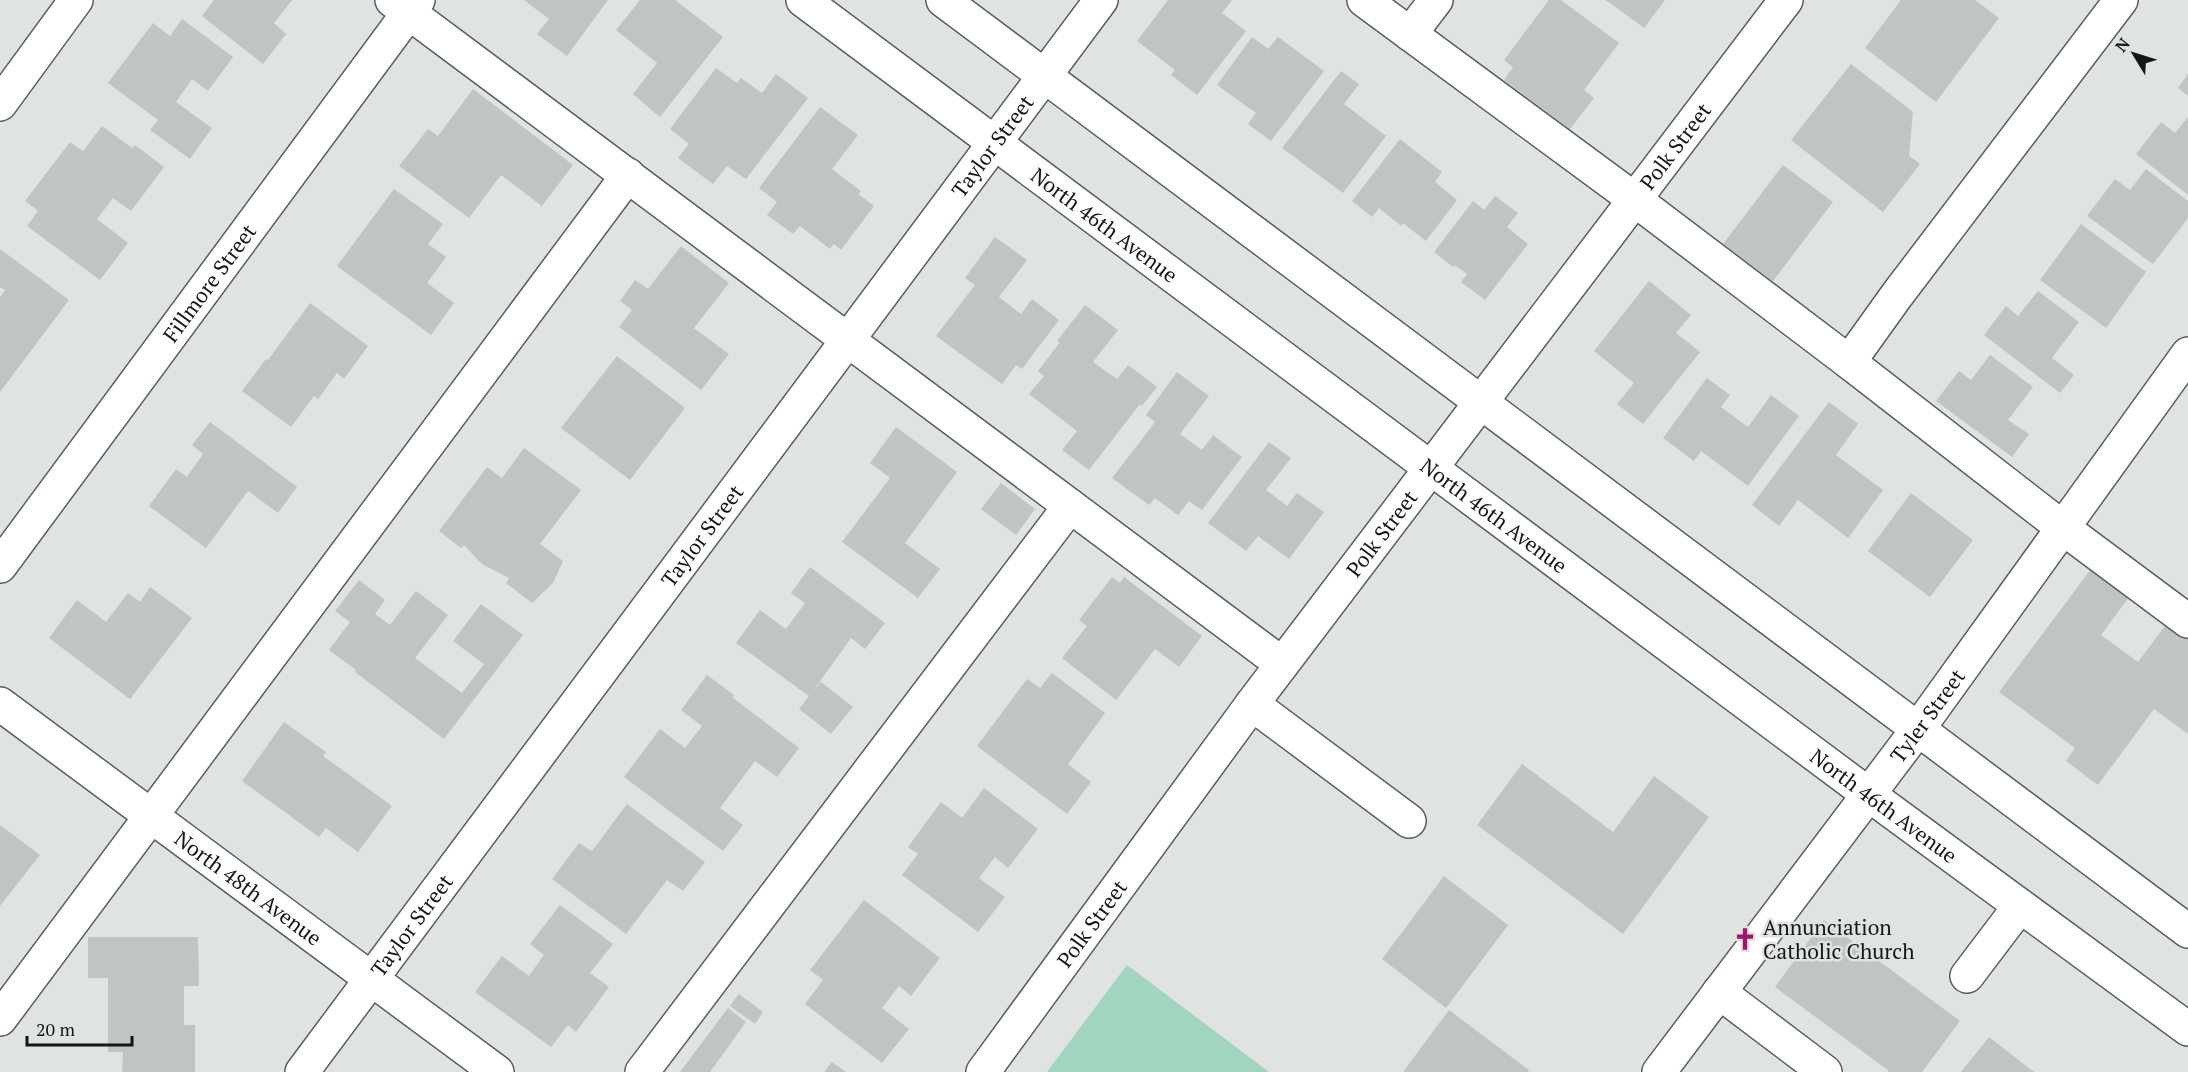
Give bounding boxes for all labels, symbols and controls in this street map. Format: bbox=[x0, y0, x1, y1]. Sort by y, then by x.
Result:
north arrow bbox=[2104, 24, 2164, 84]
text: N bbox=[2110, 33, 2135, 56]
street label: Taylor Street bbox=[945, 89, 1040, 203]
street label: Polk Street bbox=[1633, 97, 1717, 195]
street label: North 46th Avenue bbox=[1025, 161, 1184, 289]
street label: Fillmore Street bbox=[156, 218, 262, 347]
street label: North 46th Avenue bbox=[1415, 451, 1573, 579]
street label: Taylor Street bbox=[654, 479, 749, 592]
street label: Polk Street bbox=[1339, 484, 1423, 582]
street label: Tyler Street bbox=[1884, 663, 1971, 768]
street label: North 46th Avenue bbox=[1805, 742, 1963, 869]
street label: North 48th Avenue bbox=[169, 824, 328, 952]
street label: Taylor Street bbox=[364, 868, 459, 982]
street label: Polk Street bbox=[1050, 874, 1133, 973]
place label: Annunciation Catholic Church bbox=[1763, 913, 1914, 965]
church icon: Annunciation Catholic Church bbox=[1732, 926, 1758, 952]
scale bar bbox=[27, 1009, 132, 1047]
text: 20 m bbox=[36, 1017, 76, 1041]

